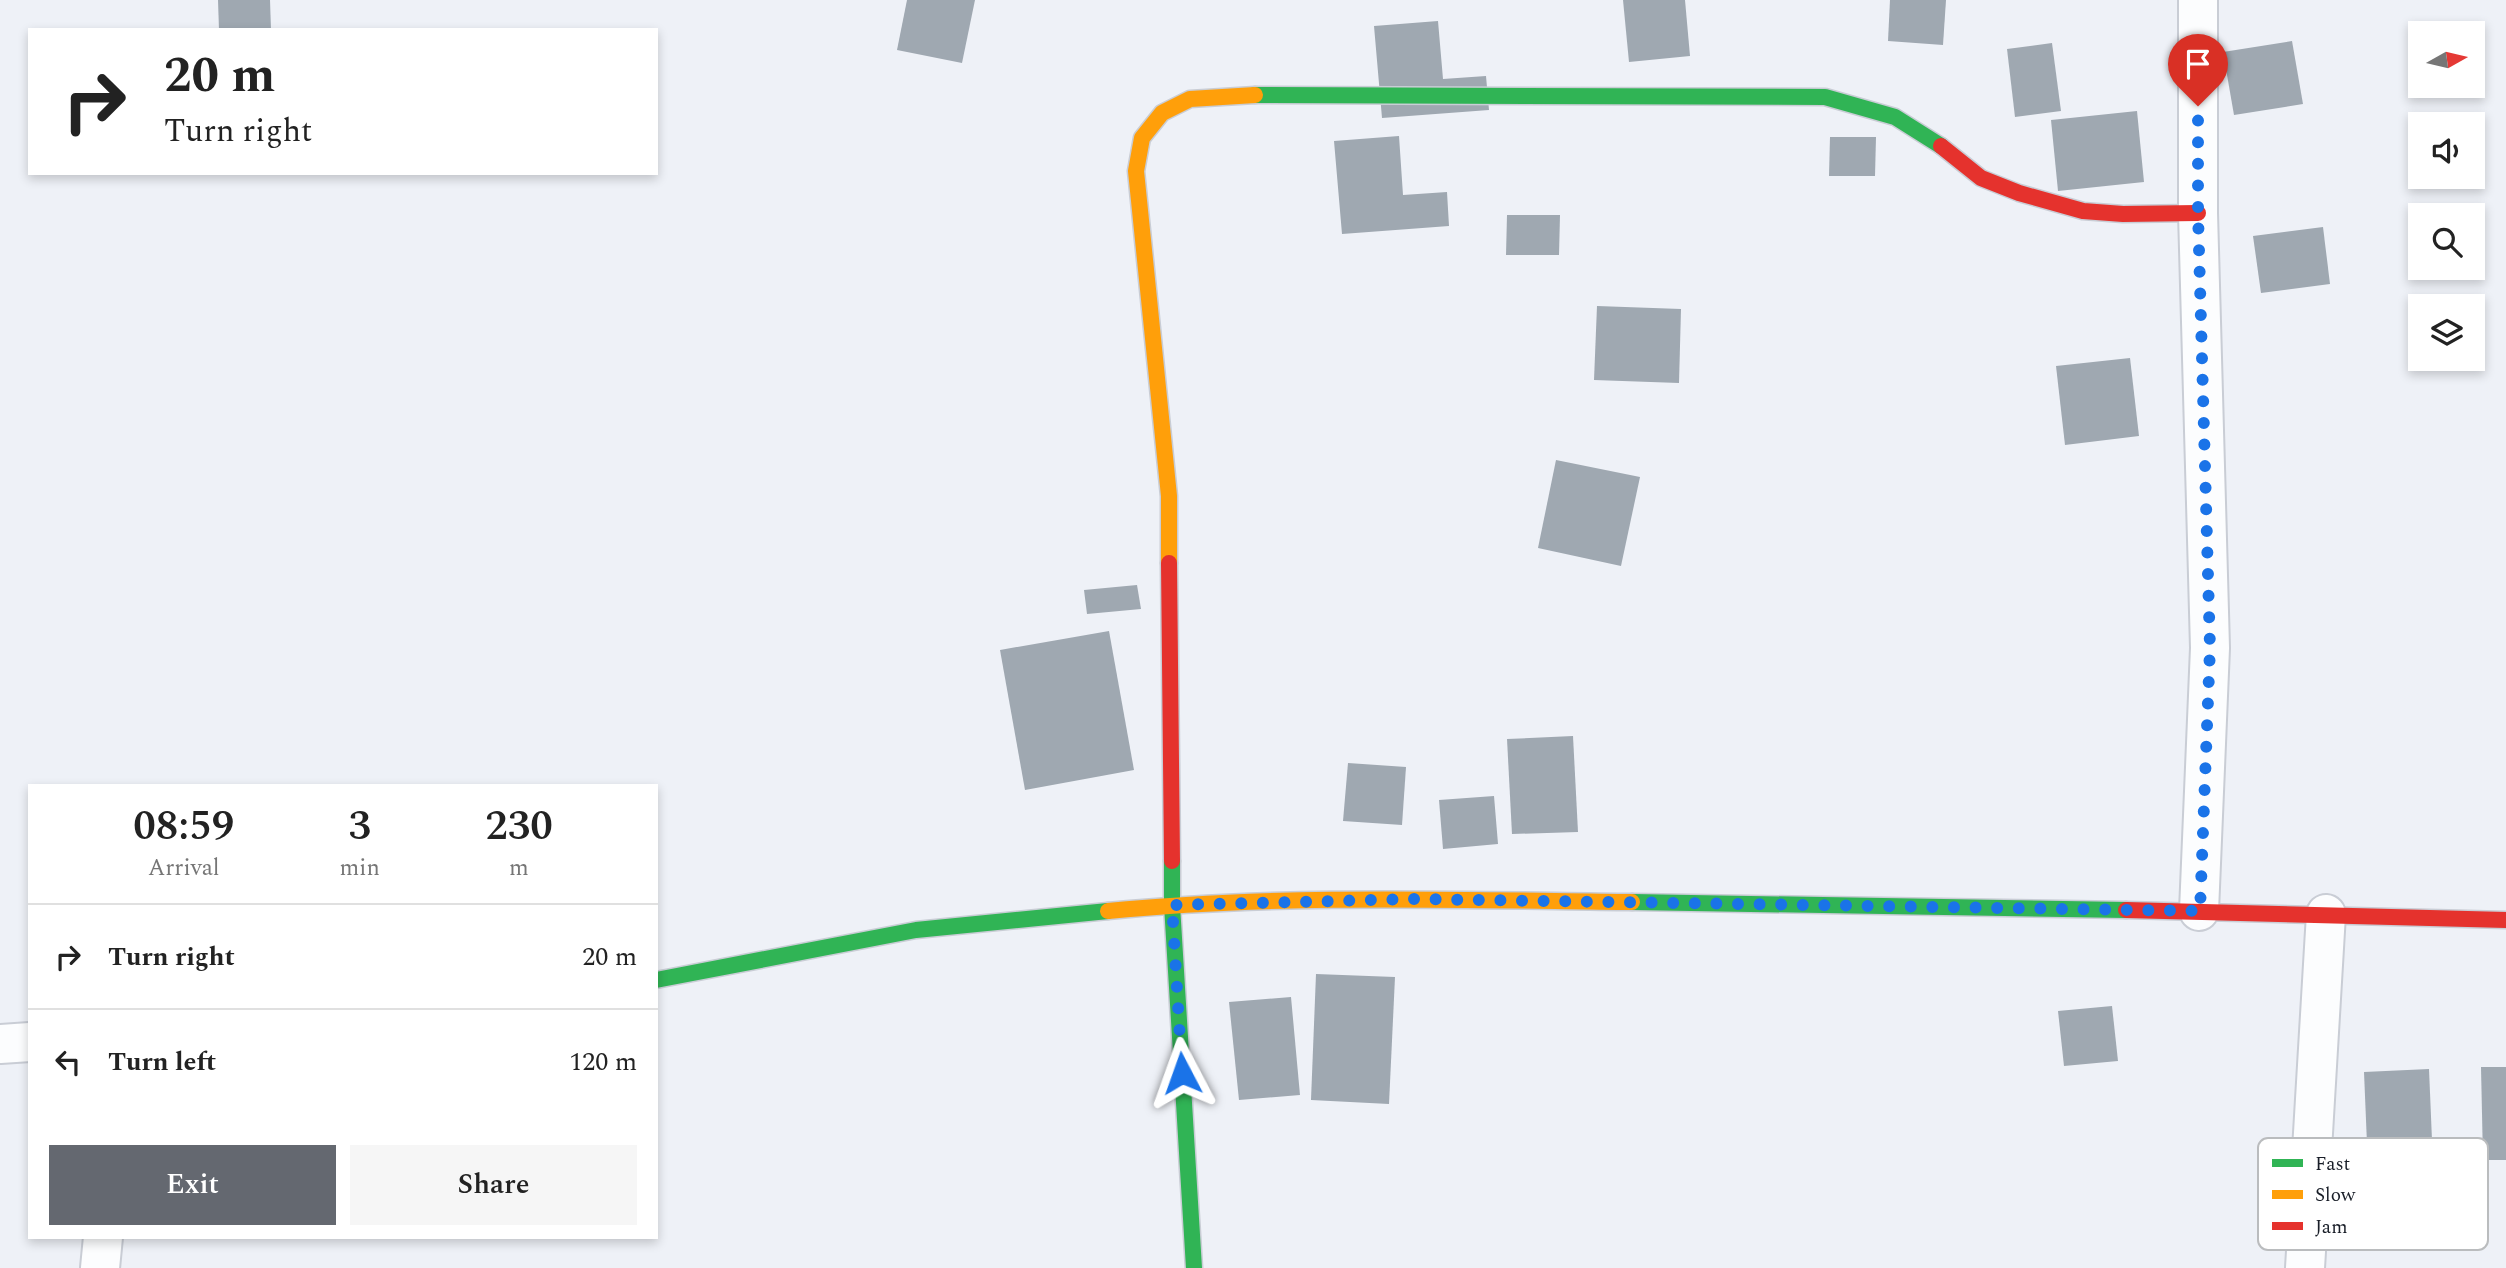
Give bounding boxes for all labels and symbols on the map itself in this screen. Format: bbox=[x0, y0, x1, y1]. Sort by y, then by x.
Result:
north arrow bbox=[2408, 21, 2485, 98]
pin bbox=[2168, 34, 2228, 106]
position arrow bbox=[1145, 1036, 1219, 1110]
legend bbox=[2258, 1138, 2488, 1250]
text: Fast bbox=[2315, 1150, 2351, 1179]
text: Slow bbox=[2315, 1181, 2356, 1210]
text: Jam bbox=[2315, 1213, 2347, 1242]

